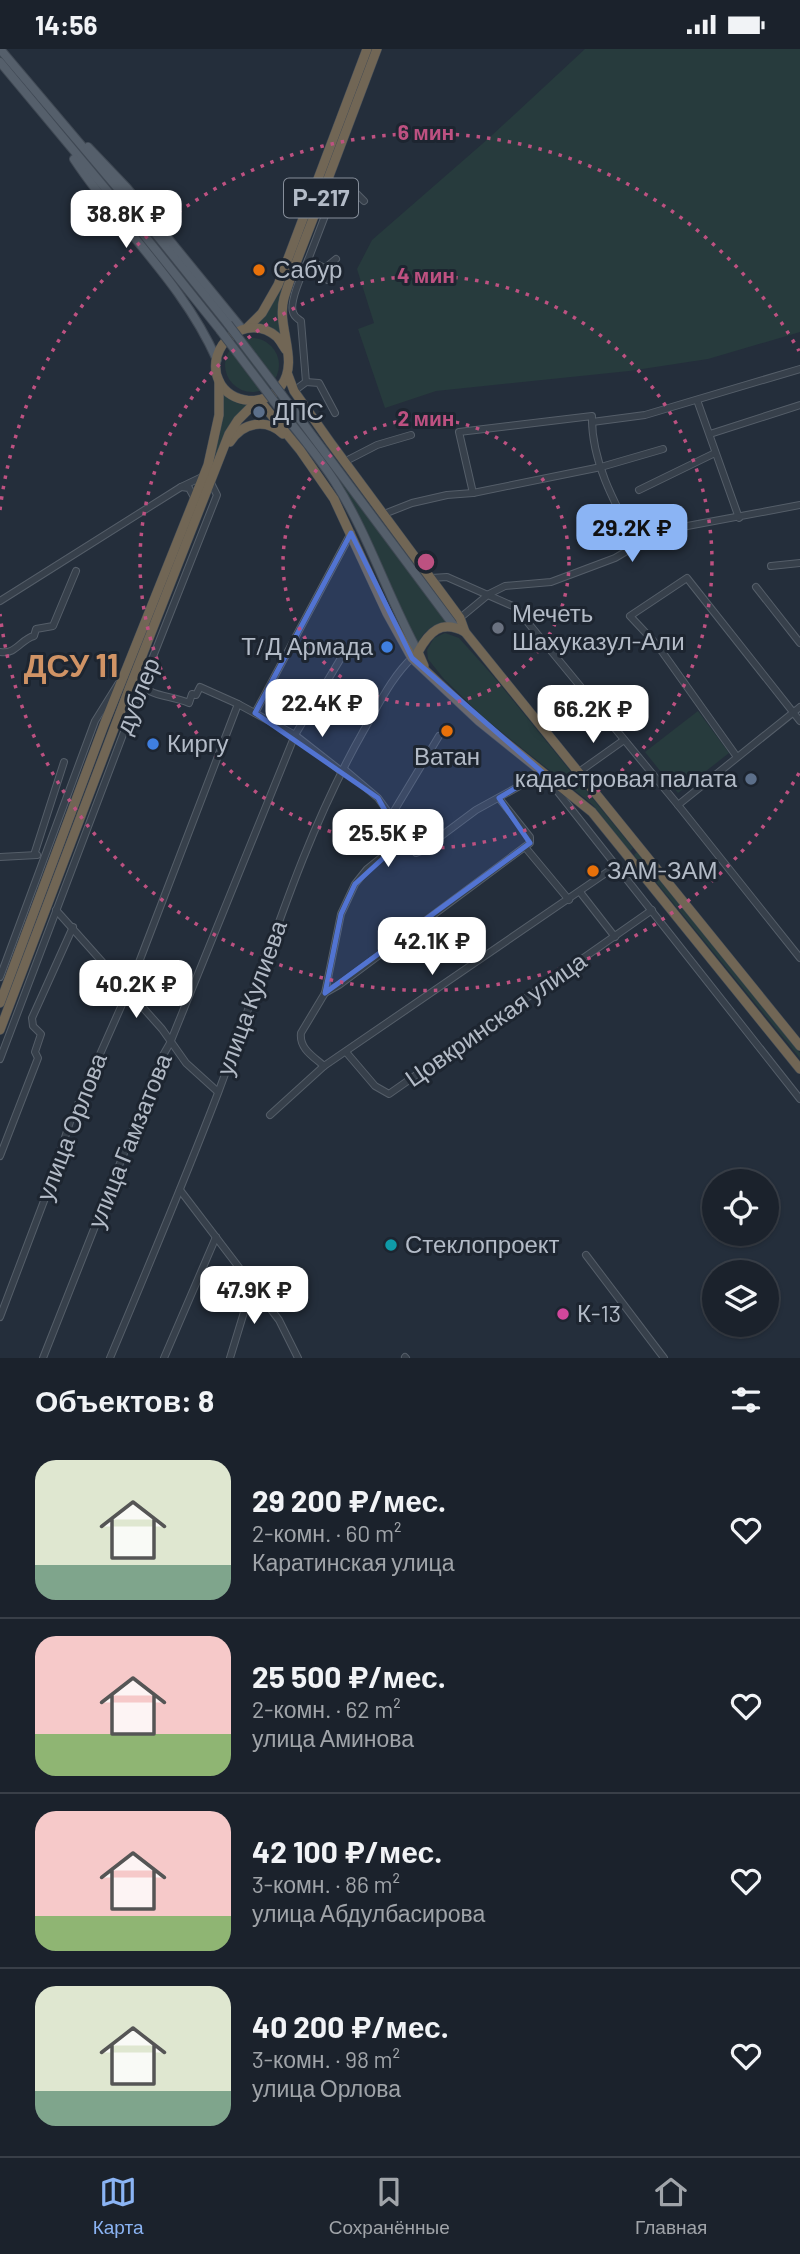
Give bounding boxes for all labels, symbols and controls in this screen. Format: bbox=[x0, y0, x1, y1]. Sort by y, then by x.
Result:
text: 14:56 bbox=[35, 9, 97, 40]
text: 6 мин bbox=[398, 119, 454, 144]
road number: Р-217 bbox=[284, 179, 358, 217]
pin: 38.8K ₽ bbox=[61, 191, 191, 250]
text: 38.8K ₽ bbox=[87, 199, 165, 227]
place label: Сабур bbox=[273, 254, 342, 283]
marker: Сабур bbox=[251, 262, 267, 278]
text: 4 мин bbox=[397, 262, 455, 287]
place label: ДПС bbox=[273, 396, 324, 425]
marker: ДПС bbox=[251, 404, 267, 420]
text: 2 мин bbox=[397, 405, 455, 430]
pin: 29.2K ₽ bbox=[567, 505, 697, 564]
text: 29.2K ₽ bbox=[592, 513, 672, 541]
centre of rings bbox=[414, 550, 438, 574]
place label: Мечеть Шахуказул-Али bbox=[512, 598, 685, 655]
marker: Мечеть Шахуказул-Али bbox=[490, 620, 506, 636]
place label: Т/Д Армада bbox=[241, 631, 374, 660]
marker: Т/Д Армада bbox=[379, 639, 395, 655]
district label: ДСУ 11 bbox=[24, 645, 118, 684]
street label: дублер bbox=[108, 653, 165, 738]
pin: 22.4K ₽ bbox=[257, 679, 387, 739]
pin: 66.2K ₽ bbox=[528, 685, 658, 745]
text: 22.4K ₽ bbox=[281, 688, 363, 716]
text: 66.2K ₽ bbox=[554, 694, 632, 722]
marker: Ватан bbox=[439, 723, 455, 739]
place label: Киргу bbox=[167, 728, 229, 757]
marker: Киргу bbox=[145, 736, 161, 752]
place label: Ватан bbox=[414, 741, 480, 770]
place label: кадастровая палата bbox=[515, 763, 738, 792]
marker: кадастровая палата bbox=[743, 771, 759, 787]
pin: 25.5K ₽ bbox=[323, 809, 453, 869]
text: 25.5K ₽ bbox=[348, 818, 428, 846]
place label: ЗАМ-ЗАМ bbox=[607, 855, 717, 884]
marker: ЗАМ-ЗАМ bbox=[585, 863, 601, 879]
street label: улица Кулиева bbox=[209, 915, 292, 1079]
pin: 42.1K ₽ bbox=[367, 918, 497, 977]
text: 42.1K ₽ bbox=[394, 926, 470, 954]
street label: Цовкринская улица bbox=[399, 945, 592, 1092]
pin: 40.2K ₽ bbox=[71, 961, 201, 1020]
text: 40.2K ₽ bbox=[95, 969, 177, 997]
street label: улица Орлова bbox=[29, 1048, 112, 1204]
street label: улица Гамзатова bbox=[80, 1048, 177, 1232]
map controls bbox=[702, 1169, 779, 1337]
button: locate bbox=[702, 1169, 779, 1246]
place label: Стеклопроект bbox=[405, 1229, 560, 1258]
marker: Стеклопроект bbox=[383, 1237, 399, 1253]
button: layers bbox=[702, 1260, 779, 1337]
pin: 47.9K ₽ bbox=[189, 1267, 319, 1326]
text: 47.9K ₽ bbox=[216, 1275, 292, 1303]
place label: К-13 bbox=[577, 1298, 621, 1327]
marker: К-13 bbox=[555, 1306, 571, 1322]
icon: filters bbox=[727, 1381, 765, 1419]
text: Объектов: 8 bbox=[35, 1382, 214, 1418]
text: 29 200 ₽/мес. bbox=[252, 1482, 446, 1518]
icon: home bbox=[91, 1488, 175, 1572]
icon: heart bbox=[727, 1511, 765, 1549]
text: 2-комн. · 60 m² bbox=[252, 1519, 401, 1547]
text: Каратинская улица bbox=[252, 1548, 455, 1576]
text: 25 500 ₽/мес. bbox=[252, 1658, 446, 1694]
icon: home bbox=[91, 1664, 175, 1748]
icon: heart bbox=[727, 1687, 765, 1725]
text: 2-комн. · 62 m² bbox=[252, 1695, 401, 1723]
text: улица Аминова bbox=[252, 1724, 414, 1752]
text: 42 100 ₽/мес. bbox=[252, 1833, 442, 1869]
icon: home bbox=[91, 1839, 175, 1923]
icon: heart bbox=[727, 1862, 765, 1900]
text: 3-комн. · 86 m² bbox=[252, 1870, 400, 1898]
text: улица Абдулбасирова bbox=[252, 1899, 485, 1927]
text: 40 200 ₽/мес. bbox=[252, 2008, 449, 2044]
icon: home bbox=[91, 2014, 175, 2098]
icon: heart bbox=[727, 2037, 765, 2075]
text: 3-комн. · 98 m² bbox=[252, 2045, 400, 2073]
text: улица Орлова bbox=[252, 2074, 401, 2102]
tab: Карта bbox=[93, 2173, 143, 2239]
tab: Сохранённые bbox=[329, 2173, 450, 2239]
tab: Главная bbox=[635, 2173, 707, 2239]

